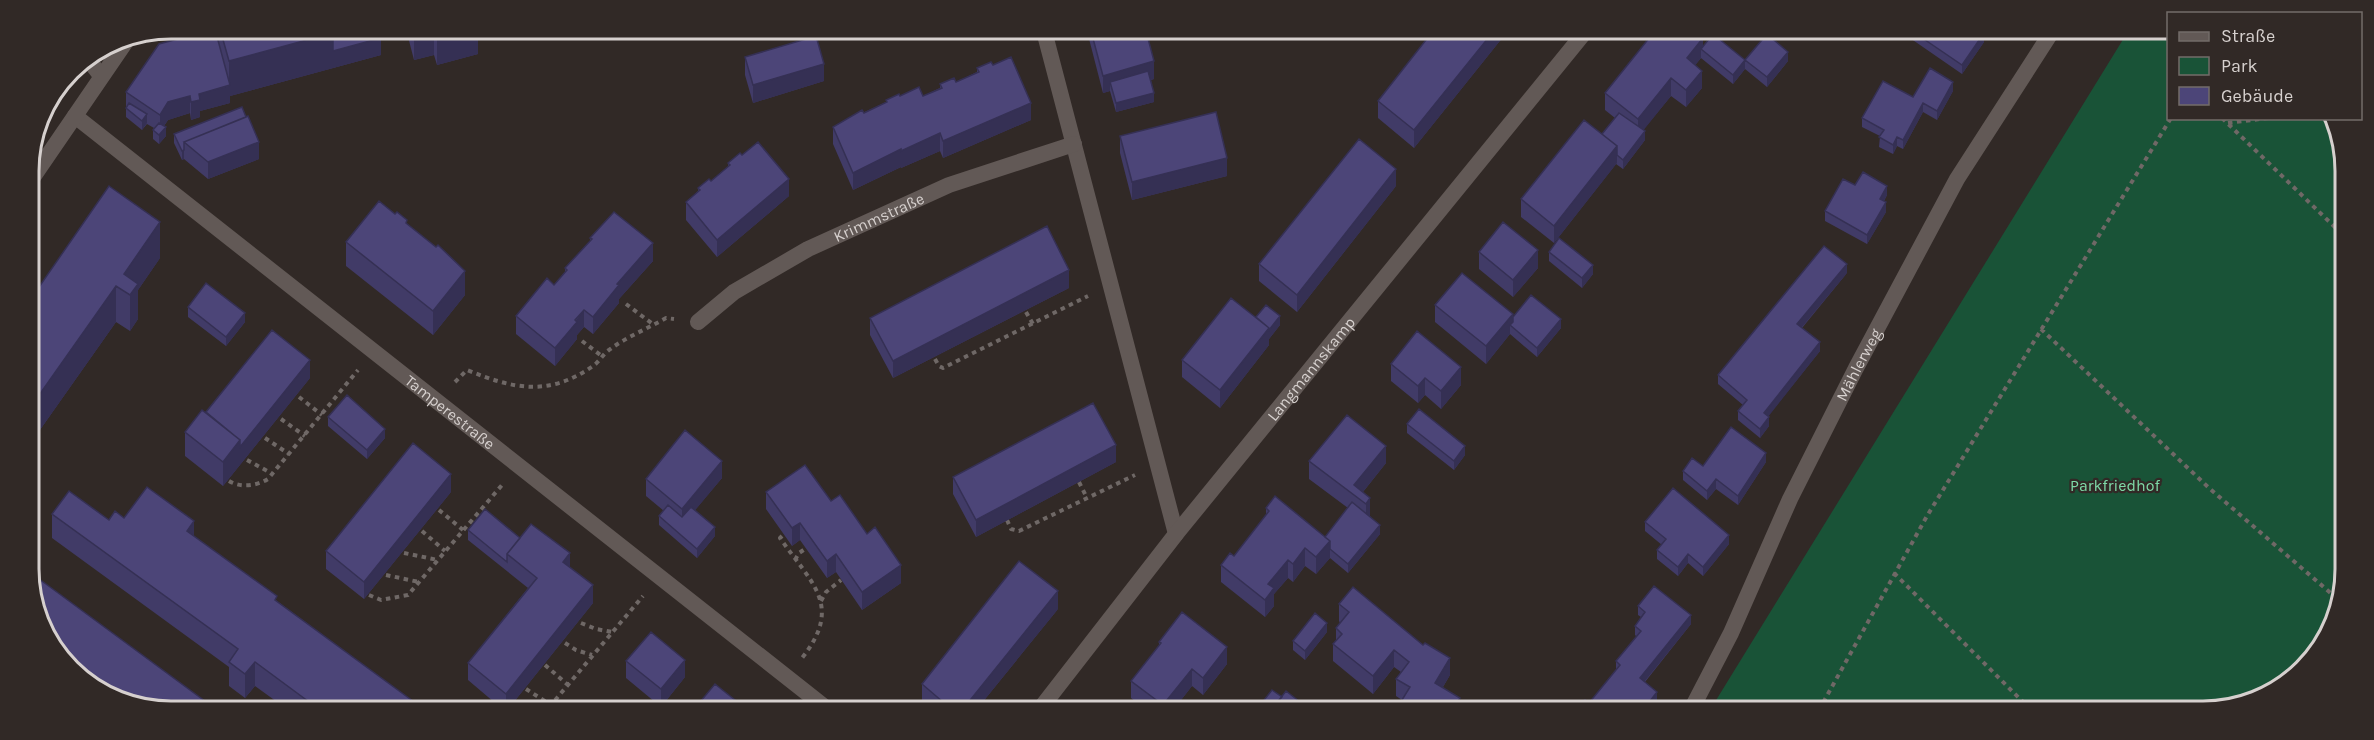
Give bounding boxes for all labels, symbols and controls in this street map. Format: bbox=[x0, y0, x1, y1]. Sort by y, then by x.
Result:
legend bbox=[2167, 12, 2362, 120]
text: Straße bbox=[2221, 25, 2275, 47]
text: Park bbox=[2221, 55, 2258, 77]
text: Gebäude bbox=[2221, 85, 2293, 107]
street label: Krimmstraße bbox=[831, 189, 927, 246]
street label: Langmannskamp bbox=[1263, 313, 1359, 425]
street label: Mählerweg bbox=[1832, 325, 1885, 404]
street label: Tamperestraße bbox=[401, 371, 499, 454]
park label: Parkfriedhof bbox=[2070, 476, 2160, 495]

